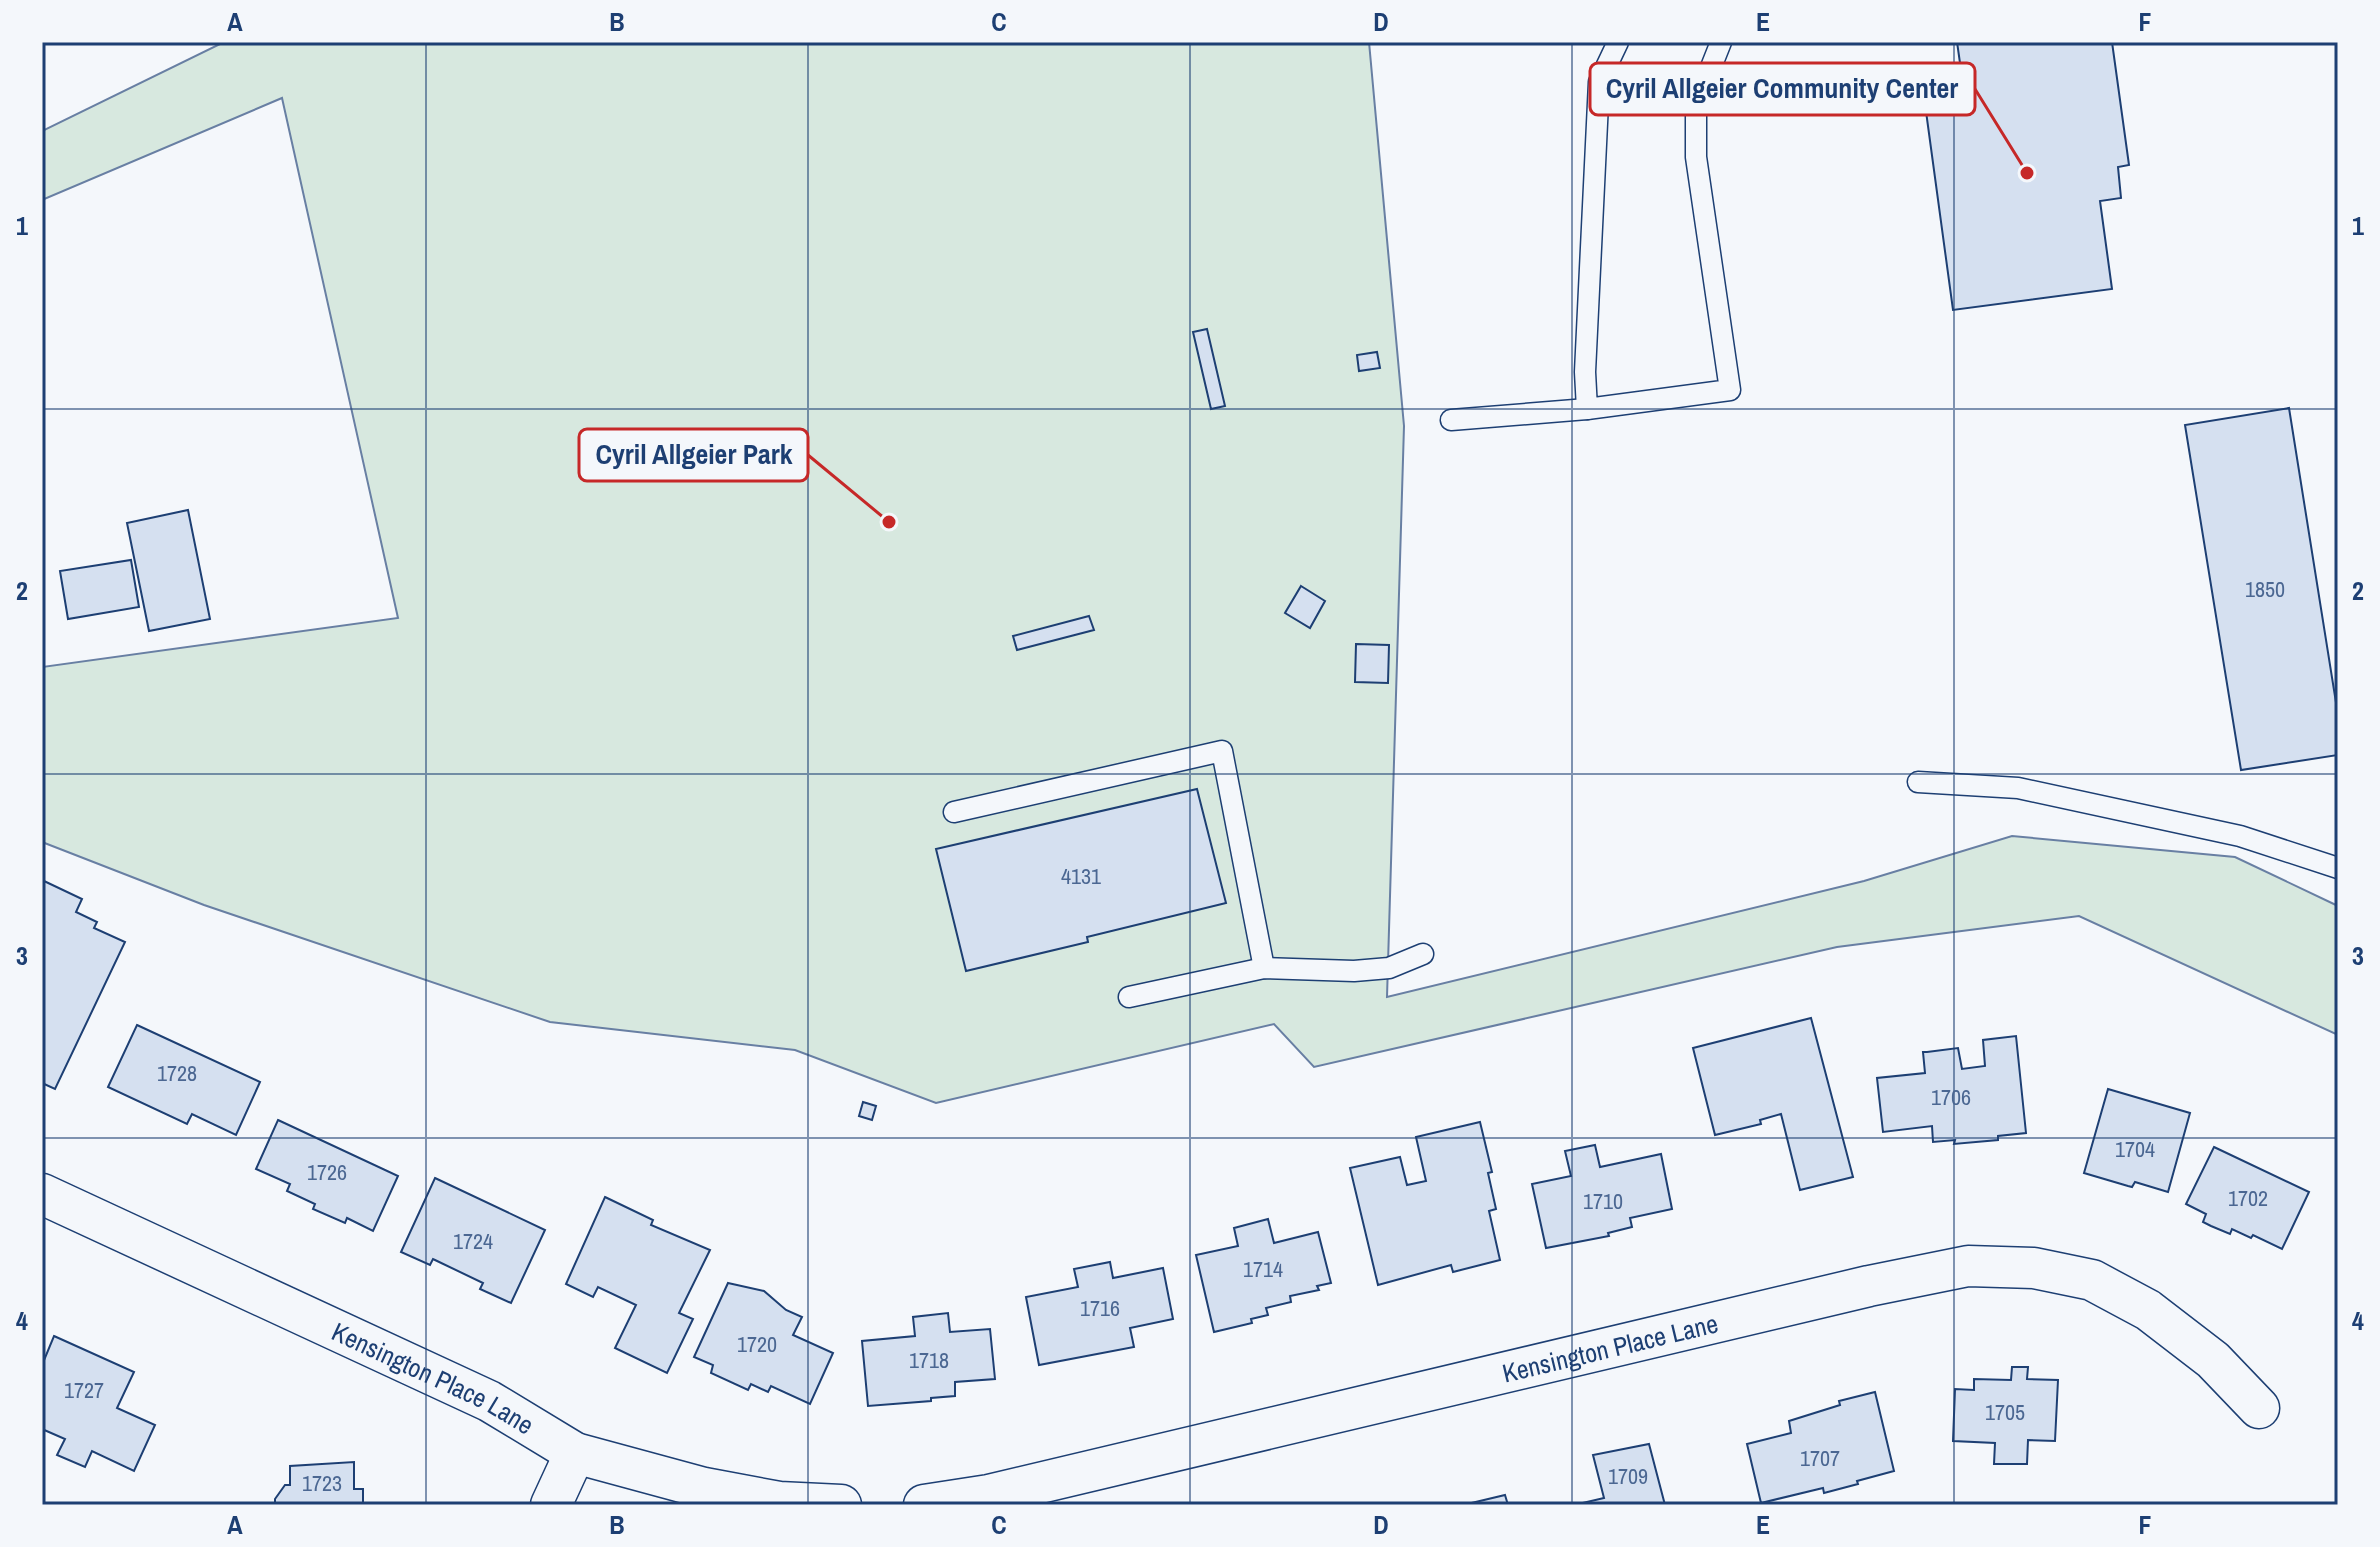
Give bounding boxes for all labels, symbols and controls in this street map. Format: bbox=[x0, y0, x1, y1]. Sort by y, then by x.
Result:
text: A bbox=[227, 4, 243, 39]
text: B bbox=[609, 4, 625, 39]
text: C bbox=[991, 4, 1007, 39]
text: D bbox=[1373, 4, 1389, 39]
text: E bbox=[1756, 4, 1770, 39]
text: F bbox=[2138, 4, 2152, 39]
callout: Cyril Allgeier Community Center bbox=[1590, 63, 1975, 115]
text: Cyril Allgeier Community Center bbox=[1606, 69, 1958, 107]
text: 1 bbox=[16, 208, 28, 243]
text: 1 bbox=[2352, 208, 2364, 243]
callout: Cyril Allgeier Park bbox=[579, 429, 808, 481]
text: Cyril Allgeier Park bbox=[596, 435, 793, 473]
text: 2 bbox=[16, 573, 28, 608]
text: 2 bbox=[2352, 573, 2364, 608]
house number: 1850 bbox=[2245, 574, 2285, 604]
house number: 4131 bbox=[1061, 861, 1101, 891]
text: 3 bbox=[16, 938, 28, 973]
text: 3 bbox=[2352, 938, 2364, 973]
house number: 1728 bbox=[157, 1058, 197, 1088]
house number: 1706 bbox=[1931, 1082, 1971, 1112]
house number: 1704 bbox=[2115, 1134, 2155, 1164]
house number: 1726 bbox=[307, 1157, 347, 1187]
house number: 1702 bbox=[2228, 1183, 2268, 1213]
house number: 1710 bbox=[1583, 1186, 1623, 1216]
house number: 1724 bbox=[453, 1226, 493, 1256]
house number: 1714 bbox=[1243, 1254, 1283, 1284]
house number: 1716 bbox=[1080, 1293, 1120, 1323]
text: 4 bbox=[16, 1303, 28, 1338]
text: 4 bbox=[2352, 1303, 2364, 1338]
street label: Kensington Place Lane bbox=[1499, 1305, 1721, 1390]
street label: Kensington Place Lane bbox=[327, 1313, 541, 1442]
house number: 1720 bbox=[737, 1329, 777, 1359]
house number: 1718 bbox=[909, 1345, 949, 1375]
house number: 1727 bbox=[64, 1375, 104, 1405]
house number: 1705 bbox=[1985, 1397, 2025, 1427]
house number: 1707 bbox=[1800, 1443, 1840, 1473]
house number: 1709 bbox=[1608, 1461, 1648, 1491]
house number: 1723 bbox=[302, 1468, 342, 1498]
text: A bbox=[227, 1507, 243, 1542]
text: B bbox=[609, 1507, 625, 1542]
text: C bbox=[991, 1507, 1007, 1542]
text: D bbox=[1373, 1507, 1389, 1542]
text: E bbox=[1756, 1507, 1770, 1542]
text: F bbox=[2138, 1507, 2152, 1542]

